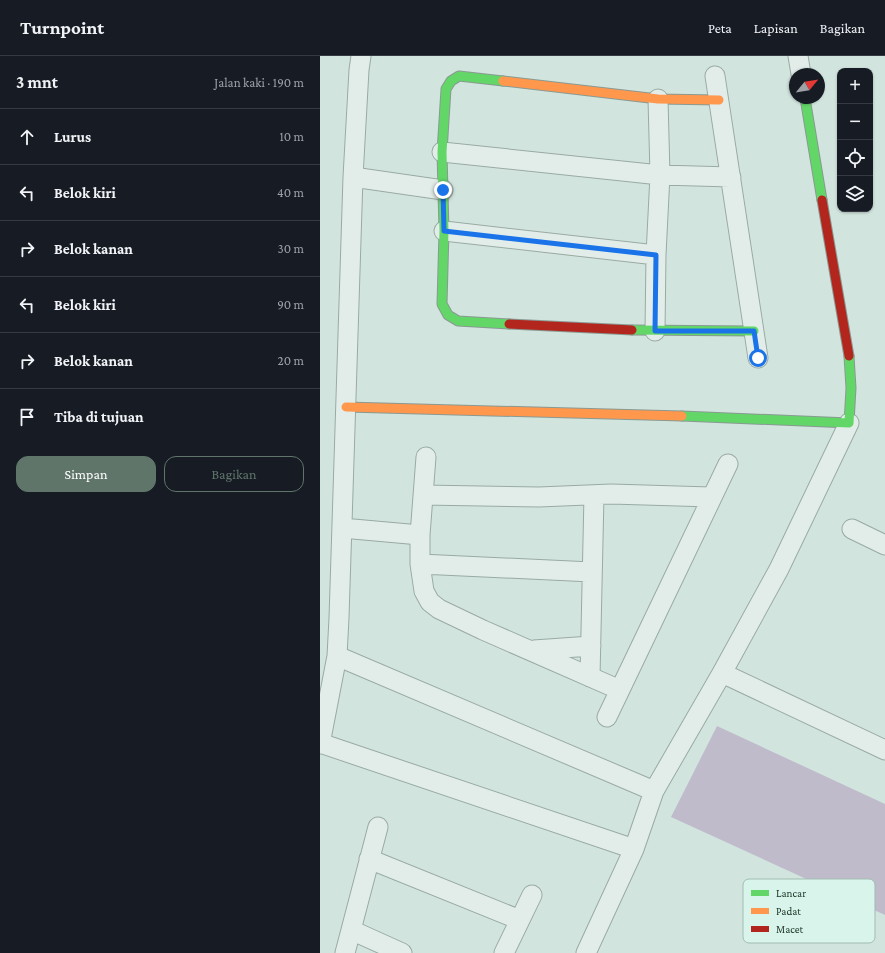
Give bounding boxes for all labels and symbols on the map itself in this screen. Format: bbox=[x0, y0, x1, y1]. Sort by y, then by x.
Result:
north arrow bbox=[789, 68, 825, 104]
route end bbox=[434, 181, 452, 199]
route start bbox=[749, 349, 767, 367]
legend bbox=[743, 879, 875, 943]
text: Lancar bbox=[776, 887, 806, 899]
text: Padat bbox=[776, 905, 801, 917]
text: Macet bbox=[776, 923, 804, 935]

